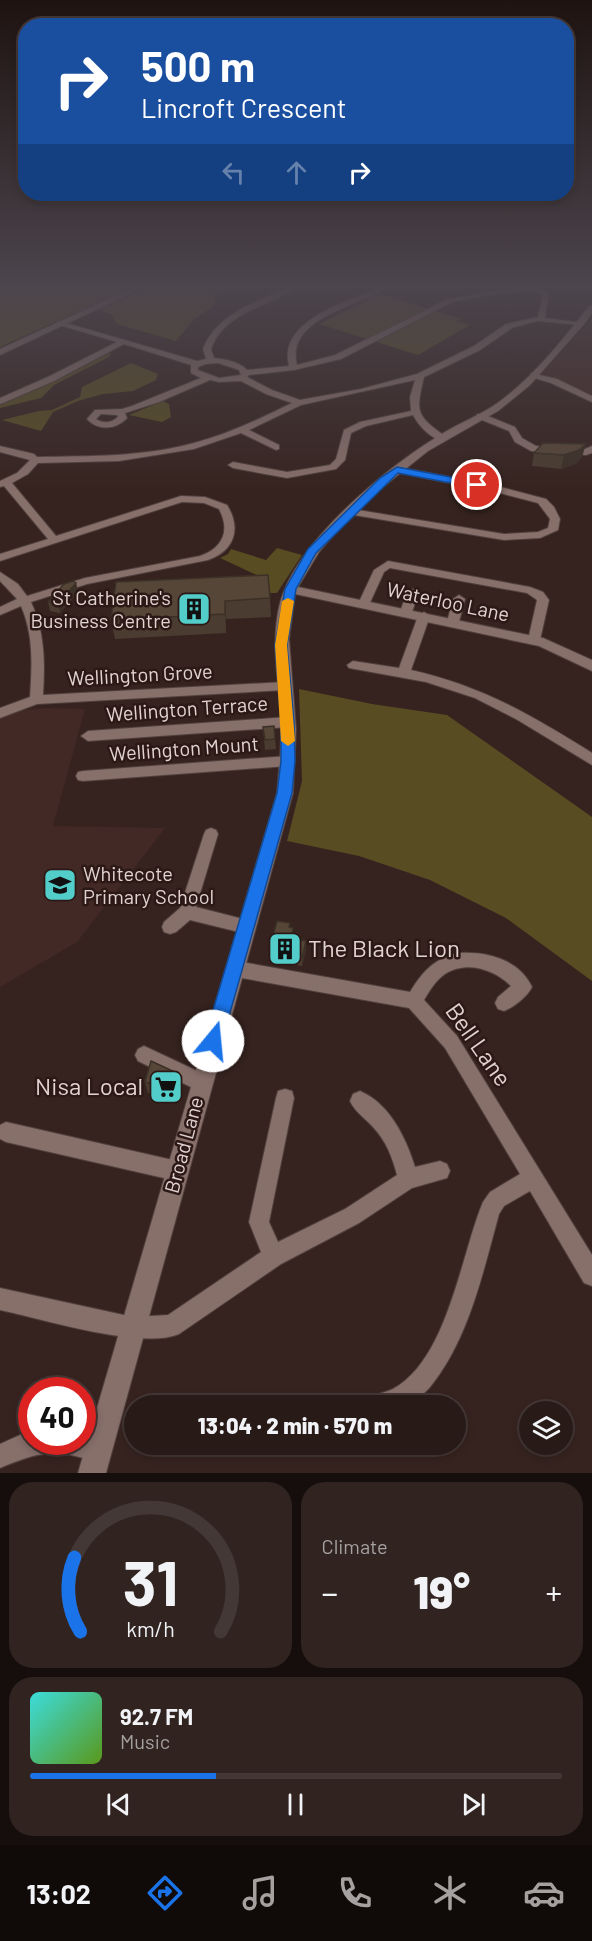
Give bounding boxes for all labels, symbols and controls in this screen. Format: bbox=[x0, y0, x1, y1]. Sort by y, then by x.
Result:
text: 500 m bbox=[141, 40, 255, 90]
icon: right bbox=[42, 42, 120, 120]
text: Lincroft Crescent bbox=[141, 91, 347, 123]
icon: left bbox=[217, 156, 250, 189]
icon: ahead bbox=[280, 156, 313, 189]
icon: right bbox=[343, 156, 376, 189]
pin bbox=[451, 459, 502, 510]
icon: arrive bbox=[460, 468, 493, 501]
street label: Waterloo Lane bbox=[385, 576, 512, 626]
place label: St Catherine's Business Centre bbox=[31, 585, 171, 632]
building icon: St Catherine's Business Centre bbox=[176, 591, 212, 627]
street label: Wellington Grove bbox=[67, 658, 213, 690]
street label: Wellington Terrace bbox=[105, 690, 269, 726]
street label: Wellington Mount bbox=[108, 731, 259, 765]
place label: Whitecote Primary School bbox=[83, 861, 214, 908]
school or university icon: Whitecote Primary School bbox=[42, 867, 78, 903]
building icon: The Black Lion bbox=[267, 931, 303, 967]
place label: The Black Lion bbox=[308, 933, 460, 962]
street label: Bell Lane bbox=[440, 997, 518, 1091]
position arrow bbox=[181, 1009, 245, 1073]
supermarket icon: Nisa Local bbox=[148, 1069, 184, 1105]
place label: Nisa Local bbox=[35, 1071, 143, 1100]
street label: Broad Lane bbox=[159, 1094, 207, 1195]
speed limit sign: 40 bbox=[18, 1377, 96, 1455]
map controls bbox=[519, 1401, 573, 1455]
button: layers bbox=[519, 1401, 573, 1455]
text: 13:04 · 2 min · 570 m bbox=[198, 1412, 392, 1438]
text: Climate bbox=[322, 1534, 388, 1558]
text: 31 bbox=[122, 1544, 178, 1618]
text: 19° bbox=[413, 1564, 470, 1618]
text: − bbox=[322, 1572, 338, 1612]
text: + bbox=[546, 1572, 562, 1612]
text: km/h bbox=[126, 1616, 175, 1641]
text: 92.7 FM bbox=[120, 1703, 193, 1729]
text: Music bbox=[120, 1729, 170, 1753]
icon: previous bbox=[102, 1788, 135, 1821]
icon: pause bbox=[279, 1788, 312, 1821]
icon: next bbox=[457, 1788, 490, 1821]
icon: directions bbox=[144, 1872, 186, 1914]
icon: music bbox=[239, 1872, 281, 1914]
icon: phone bbox=[334, 1872, 376, 1914]
icon: climate bbox=[429, 1872, 471, 1914]
icon: car bbox=[523, 1872, 565, 1914]
text: 13:02 bbox=[26, 1877, 91, 1909]

